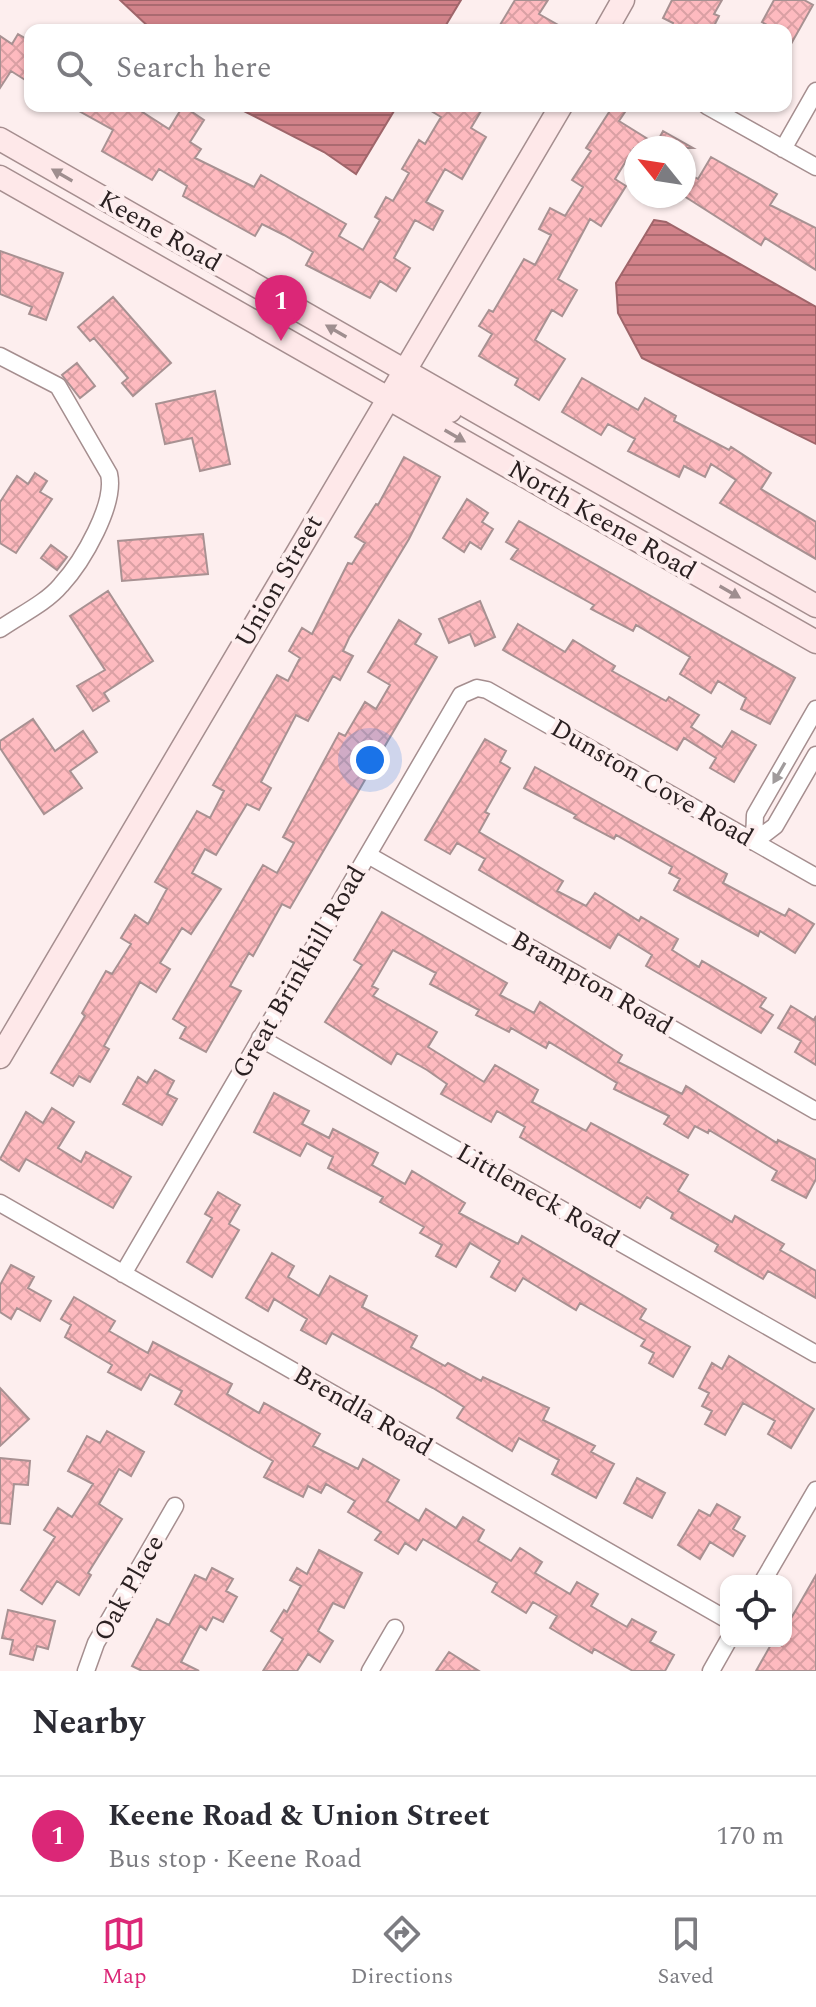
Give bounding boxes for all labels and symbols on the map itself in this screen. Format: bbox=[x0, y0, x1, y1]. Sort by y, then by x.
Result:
north arrow bbox=[624, 136, 696, 208]
one-way arrow bbox=[50, 168, 73, 181]
street label: Keene Road bbox=[91, 180, 229, 282]
pin: 1 bbox=[255, 275, 307, 341]
one-way arrow bbox=[325, 324, 347, 338]
one-way arrow bbox=[444, 429, 466, 443]
street label: North Keene Road bbox=[500, 450, 704, 590]
street label: Union Street bbox=[225, 507, 333, 655]
one-way arrow bbox=[718, 585, 741, 599]
street label: Dunston Cove Road bbox=[543, 708, 761, 858]
your location bbox=[350, 740, 390, 780]
one-way arrow bbox=[772, 762, 786, 785]
street label: Great Brinkhill Road bbox=[222, 858, 376, 1086]
street label: Brampton Road bbox=[504, 920, 680, 1046]
street label: Littleneck Road bbox=[449, 1133, 627, 1259]
street label: Brendla Road bbox=[286, 1355, 440, 1467]
street label: Oak Place bbox=[83, 1527, 175, 1649]

